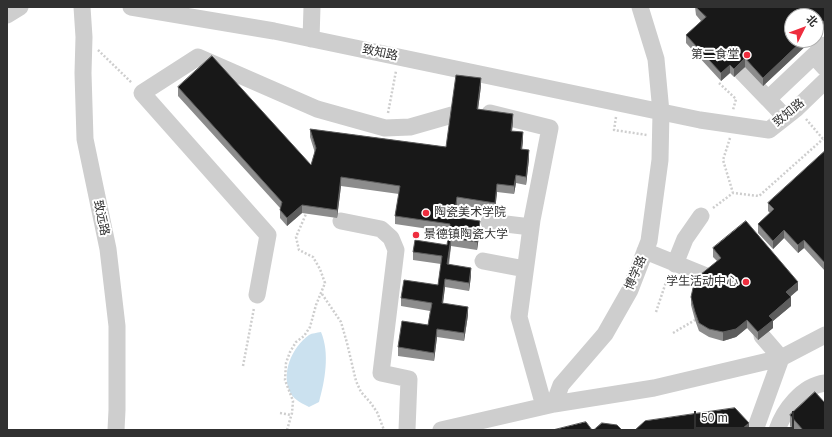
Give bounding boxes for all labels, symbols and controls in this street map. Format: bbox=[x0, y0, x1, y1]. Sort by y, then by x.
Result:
north arrow bbox=[784, 8, 824, 48]
text: 北 bbox=[804, 13, 820, 29]
street label: 致知路 bbox=[361, 42, 399, 64]
place label: 第二食堂 bbox=[691, 48, 739, 62]
marker: 第二食堂 bbox=[742, 50, 752, 60]
street label: 致知路 bbox=[771, 96, 807, 130]
street label: 致远路 bbox=[90, 199, 112, 237]
place label: 陶瓷美术学院 bbox=[434, 206, 506, 220]
marker: 陶瓷美术学院 bbox=[421, 208, 431, 218]
place label: 景德镇陶瓷大学 bbox=[424, 228, 508, 242]
marker: 景德镇陶瓷大学 bbox=[411, 230, 421, 240]
street label: 博学路 bbox=[622, 254, 650, 292]
place label: 学生活动中心 bbox=[666, 275, 738, 289]
marker: 学生活动中心 bbox=[741, 277, 751, 287]
scale bar bbox=[696, 403, 796, 429]
text: 50 m bbox=[701, 411, 728, 425]

